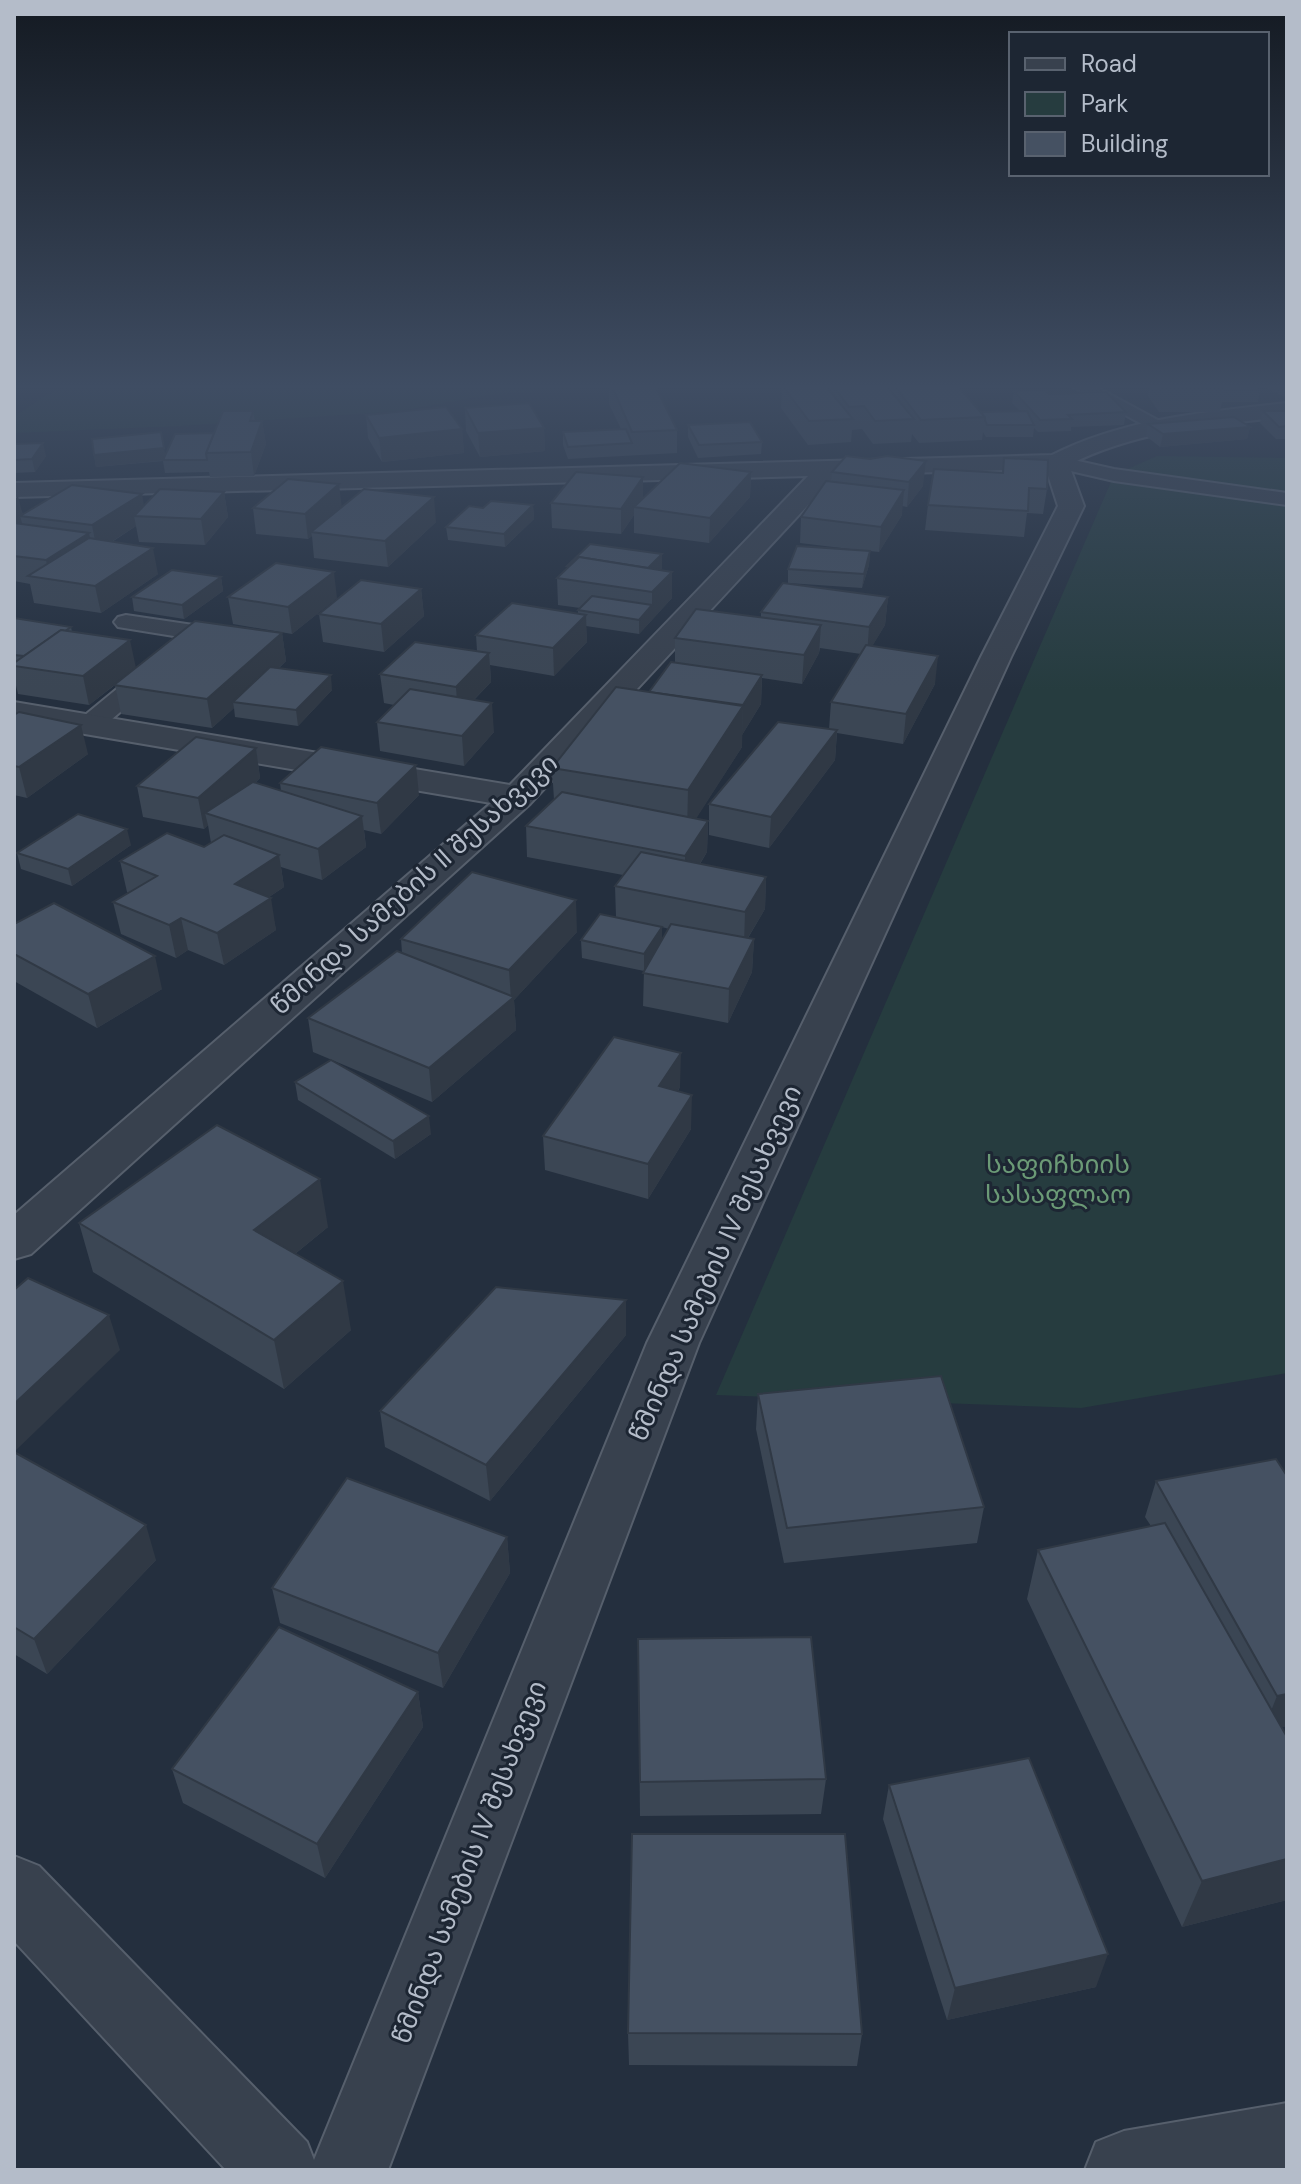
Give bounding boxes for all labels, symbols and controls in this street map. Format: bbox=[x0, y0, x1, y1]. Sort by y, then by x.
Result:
legend bbox=[1009, 32, 1269, 176]
text: Road bbox=[1081, 48, 1137, 79]
text: Park bbox=[1081, 88, 1128, 119]
text: Building bbox=[1081, 128, 1168, 159]
street label: წმინდა სამების II შესახვევი bbox=[263, 746, 565, 1022]
street label: წმინდა სამების IV შესახვევი bbox=[621, 1080, 809, 1446]
park label: საფიჩხიის სასაფლაო bbox=[985, 1147, 1131, 1211]
street label: წმინდა სამების IV შესახვევი bbox=[384, 1676, 554, 2048]

